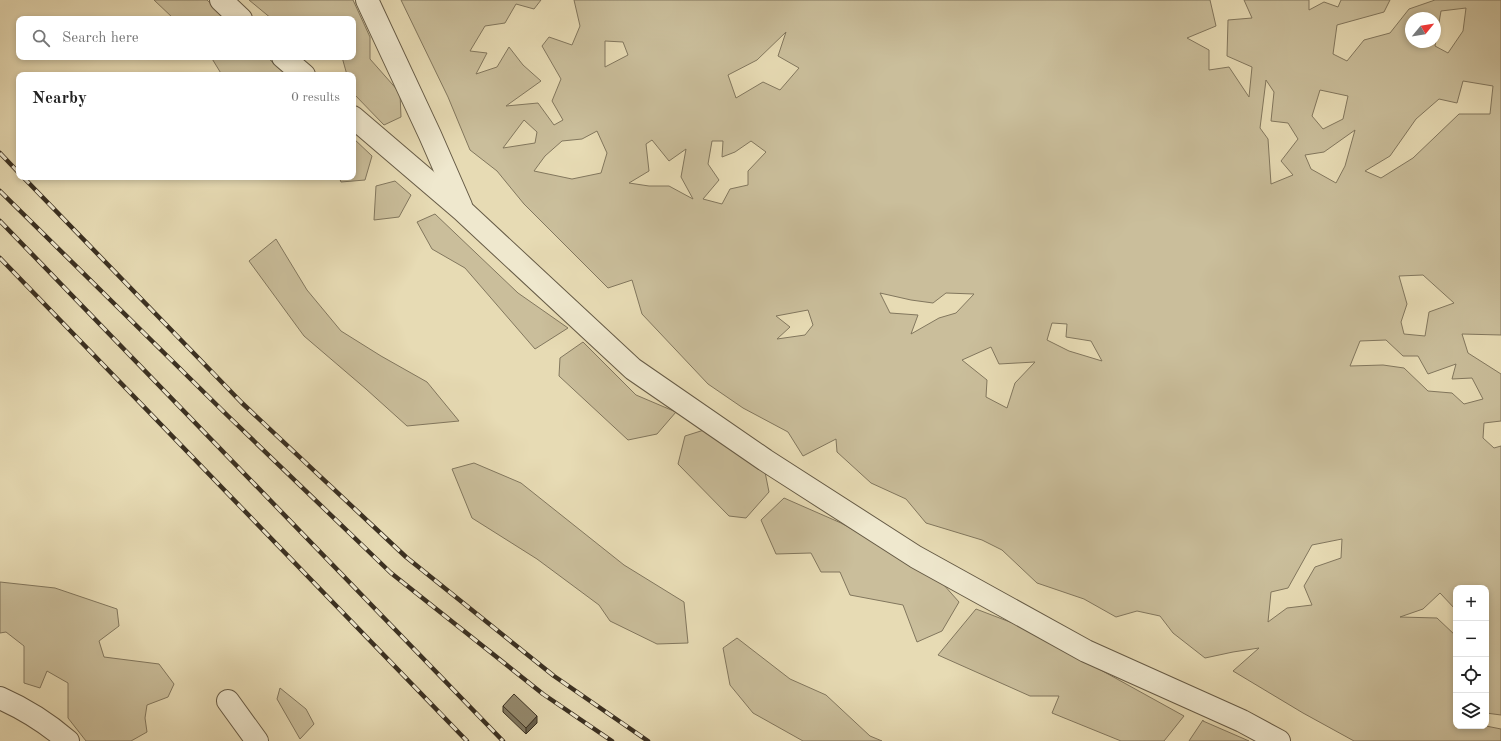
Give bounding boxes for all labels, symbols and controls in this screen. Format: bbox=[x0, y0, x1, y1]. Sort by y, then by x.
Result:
north arrow bbox=[1405, 12, 1441, 48]
search box bbox=[16, 16, 356, 60]
icon: search bbox=[30, 27, 52, 49]
text: Search here bbox=[62, 31, 139, 46]
text: Nearby bbox=[32, 90, 87, 107]
text: 0 results bbox=[291, 91, 340, 104]
map controls bbox=[1453, 585, 1489, 729]
button: + bbox=[1453, 585, 1489, 621]
button: − bbox=[1453, 621, 1489, 657]
button: locate bbox=[1453, 657, 1489, 693]
button: layers bbox=[1453, 693, 1489, 729]

